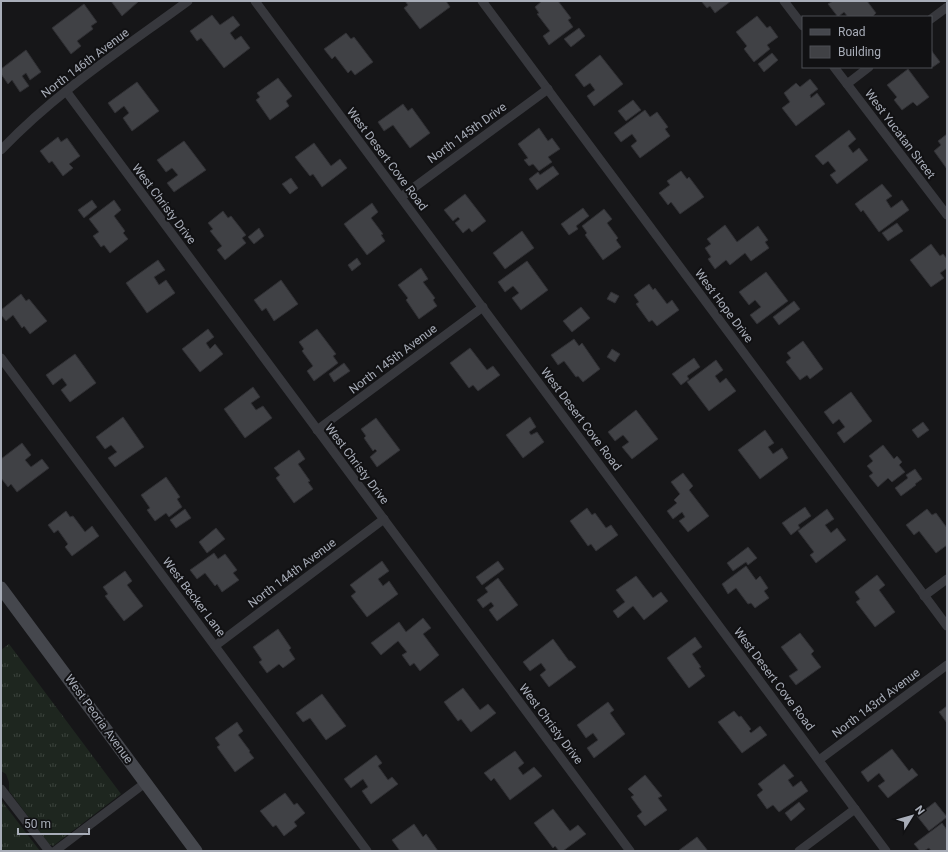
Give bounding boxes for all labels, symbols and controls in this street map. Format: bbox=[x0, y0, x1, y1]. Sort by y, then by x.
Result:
legend bbox=[802, 16, 932, 68]
street label: North 146th Avenue bbox=[38, 25, 132, 101]
text: Road bbox=[838, 25, 866, 39]
text: Building bbox=[838, 45, 881, 59]
street label: West Yucatan Street bbox=[862, 87, 938, 181]
street label: North 145th Drive bbox=[425, 100, 509, 166]
street label: West Desert Cove Road bbox=[344, 105, 430, 213]
street label: West Christy Drive bbox=[129, 161, 199, 247]
street label: West Hope Drive bbox=[692, 266, 756, 346]
street label: North 145th Avenue bbox=[346, 321, 440, 397]
street label: West Desert Cove Road bbox=[538, 365, 624, 473]
street label: West Christy Drive bbox=[322, 421, 392, 507]
street label: North 144th Avenue bbox=[245, 535, 339, 611]
street label: West Becker Lane bbox=[160, 555, 228, 639]
street label: West Desert Cove Road bbox=[731, 625, 817, 733]
street label: North 143rd Avenue bbox=[829, 665, 923, 741]
street label: West Peoria Avenue bbox=[62, 672, 136, 766]
street label: West Christy Drive bbox=[516, 681, 586, 767]
north arrow bbox=[892, 796, 932, 836]
text: N bbox=[912, 803, 927, 817]
scale bar bbox=[18, 810, 89, 836]
text: 50 m bbox=[24, 817, 51, 831]

